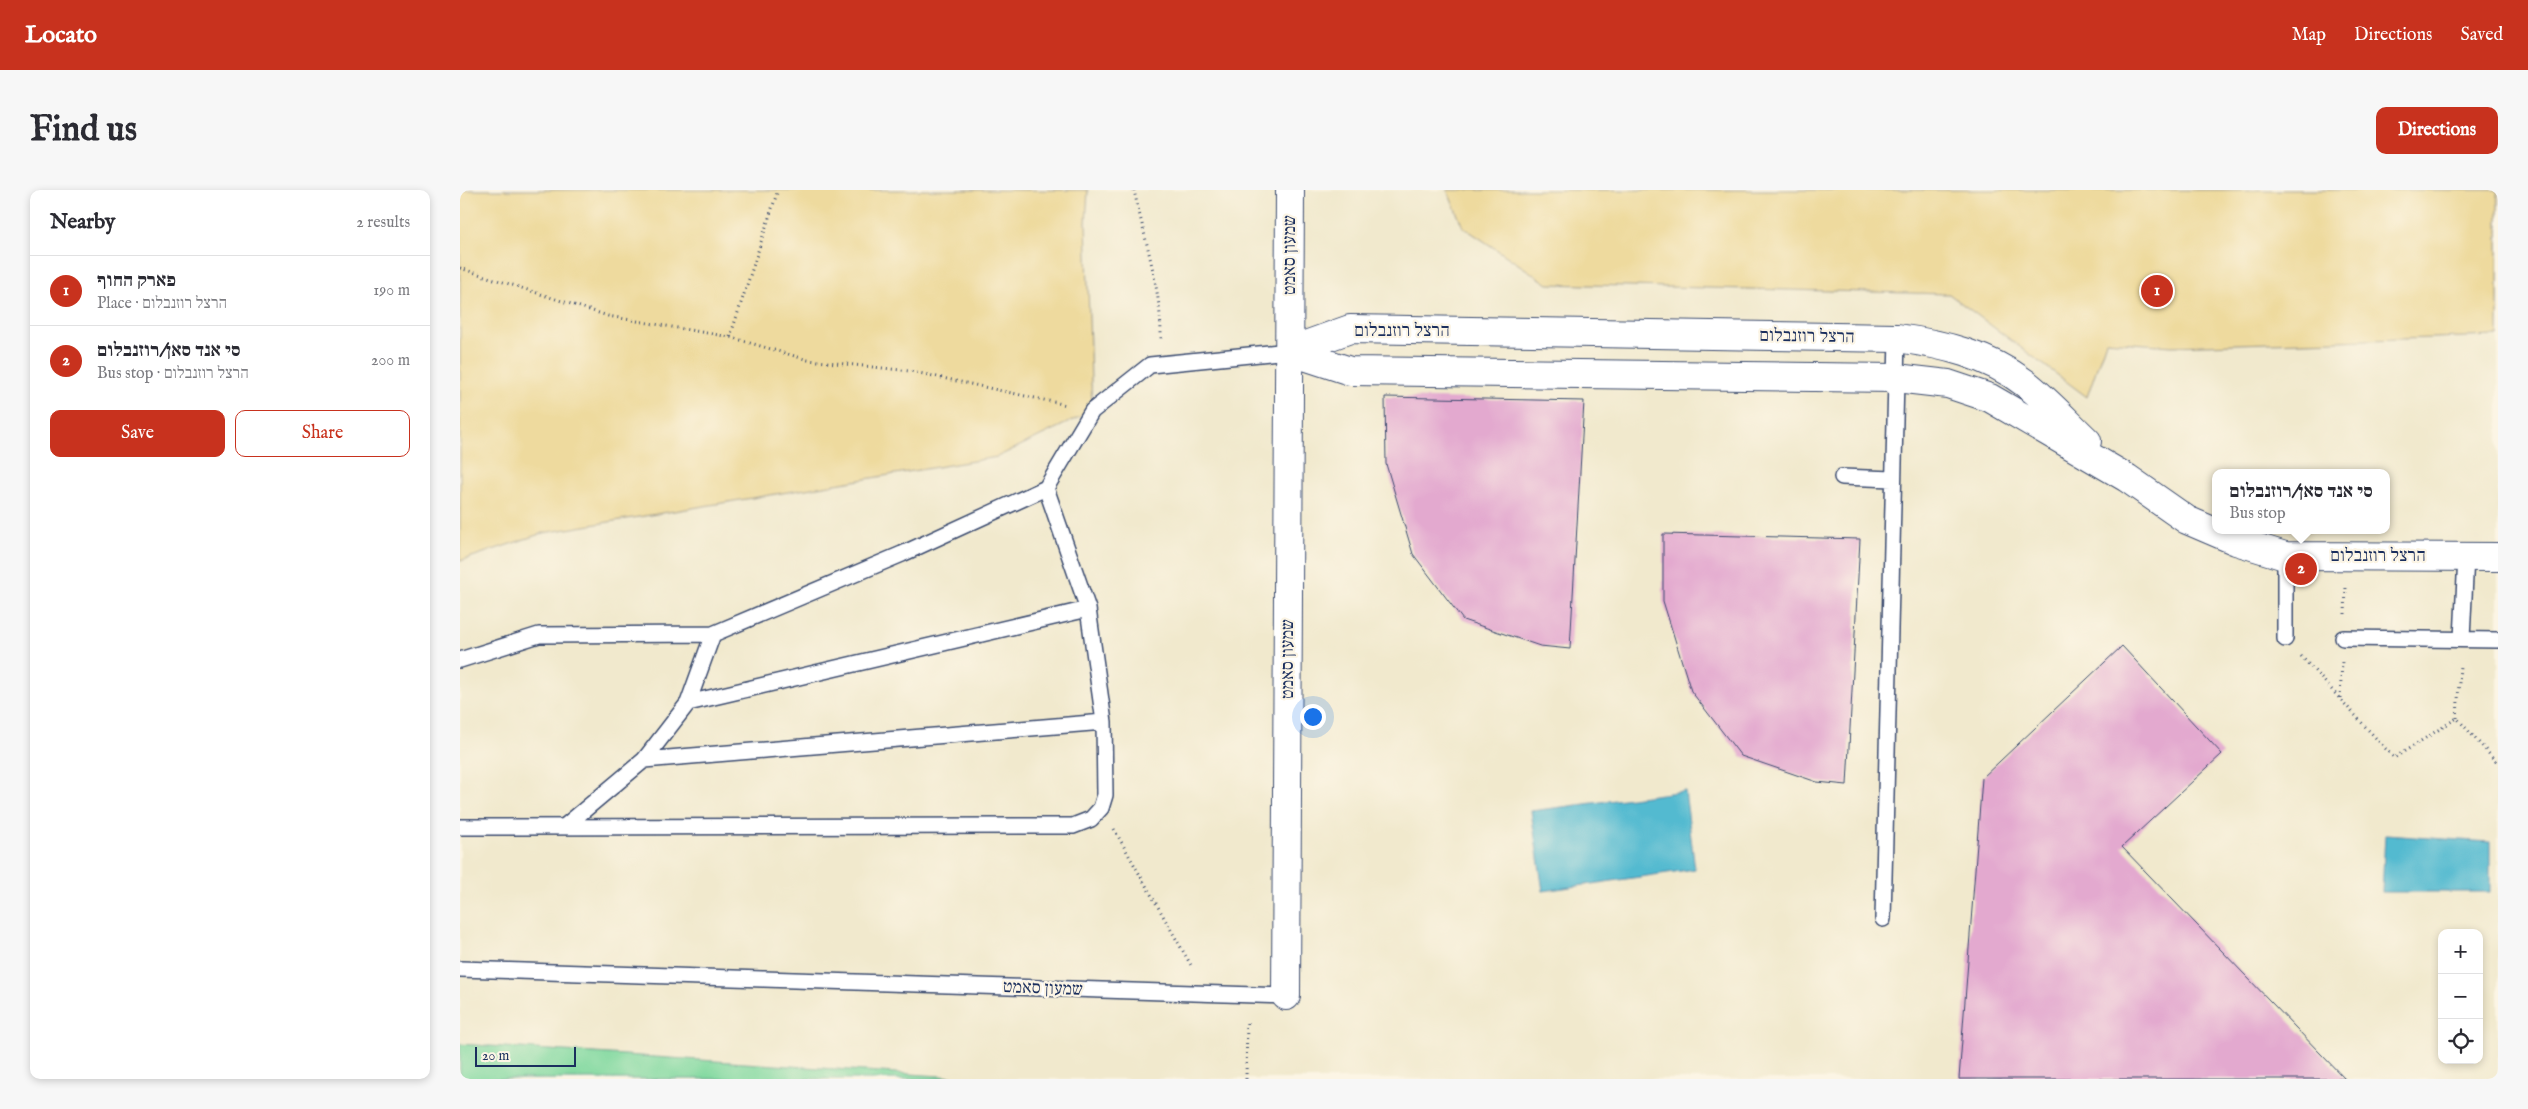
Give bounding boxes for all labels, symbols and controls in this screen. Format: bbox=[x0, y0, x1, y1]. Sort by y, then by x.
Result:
text: Locato bbox=[25, 20, 97, 51]
text: Map bbox=[2292, 24, 2326, 47]
text: Directions bbox=[2354, 24, 2432, 47]
text: Saved bbox=[2460, 24, 2503, 47]
button: Directions bbox=[2376, 107, 2498, 154]
text: Find us bbox=[30, 108, 137, 153]
text: Nearby bbox=[50, 209, 115, 236]
text: 2 results bbox=[356, 213, 410, 233]
street label: שמעון סאמט bbox=[1279, 215, 1302, 295]
text: פארק החוף bbox=[97, 269, 176, 293]
pin: 1 bbox=[2141, 272, 2173, 310]
text: 1 bbox=[63, 281, 69, 301]
text: 190 m bbox=[373, 281, 410, 301]
text: Place · הרצל רוזנבלום bbox=[97, 294, 227, 314]
street label: הרצל רוזנבלום bbox=[1354, 320, 1450, 343]
street label: הרצל רוזנבלום bbox=[1759, 325, 1855, 349]
text: סי אנד סאן/רוזנבלום bbox=[97, 339, 240, 363]
text: 2 bbox=[62, 351, 70, 371]
text: 200 m bbox=[371, 351, 410, 371]
text: Bus stop · הרצל רוזנבלום bbox=[97, 364, 249, 384]
button: Save bbox=[50, 410, 225, 457]
button: Share bbox=[235, 410, 410, 457]
popup bbox=[2212, 469, 2390, 534]
text: סי אנד סאן/רוזנבלום bbox=[2229, 480, 2373, 504]
text: Bus stop bbox=[2229, 504, 2286, 524]
street label: הרצל רוזנבלום bbox=[2330, 545, 2426, 568]
pin: 2 bbox=[2285, 550, 2317, 588]
street label: שמעון סאמט bbox=[1277, 619, 1300, 699]
your location bbox=[1300, 704, 1326, 730]
map controls bbox=[2438, 929, 2483, 1064]
button: + bbox=[2438, 929, 2483, 974]
button: − bbox=[2438, 974, 2483, 1019]
street label: שמעון סאמט bbox=[1003, 976, 1083, 1002]
button: locate bbox=[2438, 1019, 2483, 1064]
scale bar bbox=[475, 1044, 576, 1067]
text: 20 m bbox=[482, 1047, 509, 1065]

